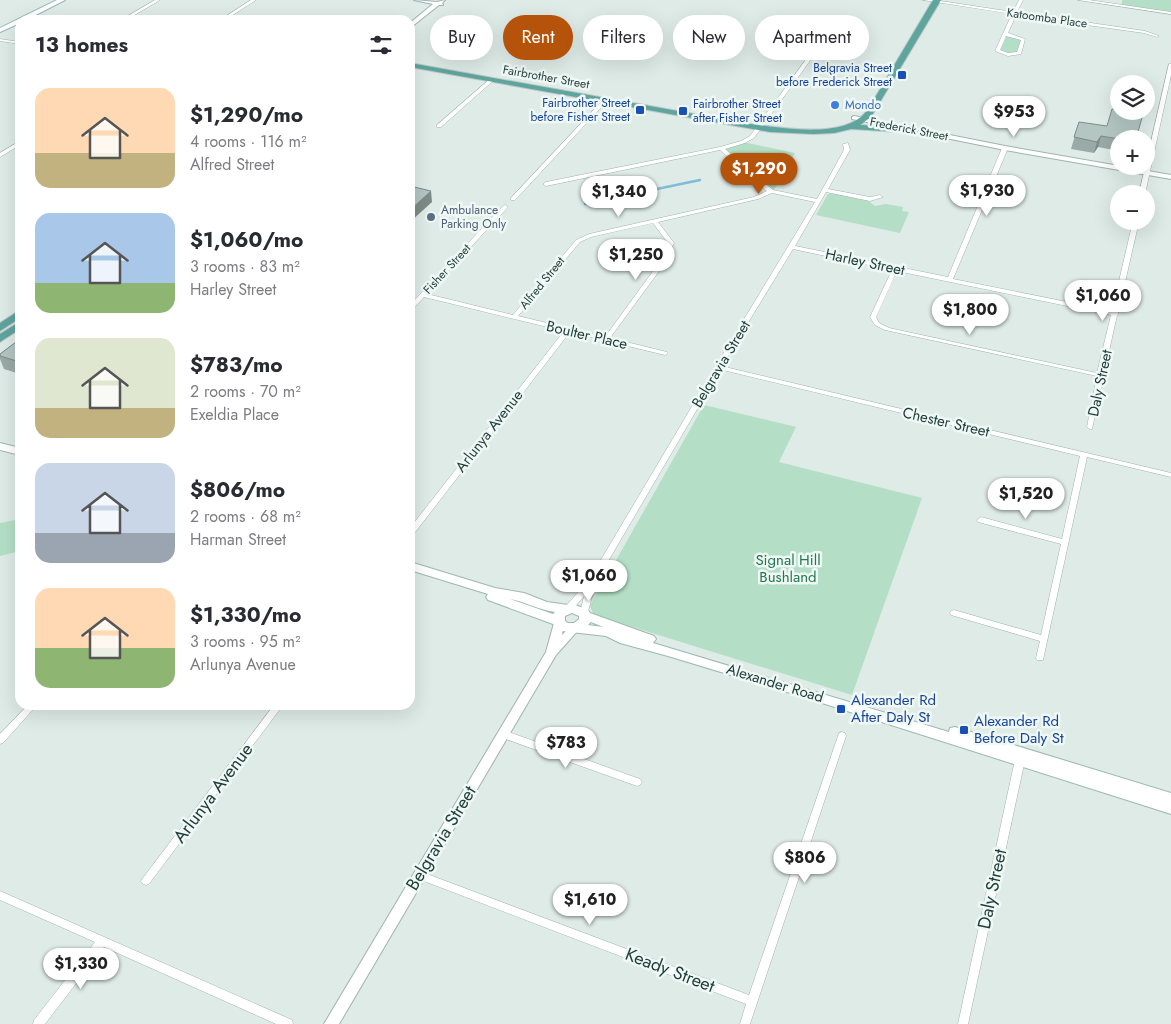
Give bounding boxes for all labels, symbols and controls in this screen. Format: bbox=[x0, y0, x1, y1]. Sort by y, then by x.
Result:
street label: Katoomba Place bbox=[1006, 3, 1088, 33]
chip: Buy bbox=[430, 15, 493, 60]
chip: Rent bbox=[503, 15, 573, 60]
chip: Filters bbox=[583, 15, 663, 60]
chip: New bbox=[673, 15, 745, 60]
chip: Apartment bbox=[755, 15, 869, 60]
text: 13 homes bbox=[35, 30, 128, 60]
icon: filters bbox=[367, 31, 395, 59]
place label: Belgravia Street before Frederick Street bbox=[776, 59, 892, 91]
street label: Fairbrother Street bbox=[501, 61, 591, 93]
marker: Belgravia Street before Frederick Street bbox=[896, 69, 908, 81]
map controls bbox=[1110, 75, 1155, 230]
button: layers bbox=[1110, 75, 1155, 120]
place label: Fairbrother Street before Fisher Street bbox=[530, 94, 630, 126]
place label: Fairbrother Street after Fisher Street bbox=[693, 95, 782, 127]
place label: Mondo bbox=[845, 96, 881, 114]
pin: $953 bbox=[984, 96, 1044, 138]
marker: Mondo bbox=[829, 99, 841, 111]
text: $1,290/mo bbox=[190, 100, 303, 130]
text: $953 bbox=[994, 100, 1034, 123]
marker: Fairbrother Street before Fisher Street bbox=[634, 104, 646, 116]
marker: Fairbrother Street after Fisher Street bbox=[677, 105, 689, 117]
icon: home bbox=[75, 108, 135, 168]
street label: Frederick Street bbox=[868, 113, 950, 145]
text: 4 rooms · 116 m² bbox=[190, 130, 307, 153]
button: + bbox=[1110, 130, 1155, 175]
pin: $1,290 bbox=[718, 152, 800, 195]
text: Alfred Street bbox=[190, 153, 274, 176]
text: $1,290 bbox=[731, 157, 787, 180]
pin: $1,930 bbox=[946, 174, 1028, 217]
pin: $1,340 bbox=[578, 176, 660, 218]
text: $1,930 bbox=[960, 179, 1014, 202]
text: $1,340 bbox=[592, 180, 646, 203]
button: − bbox=[1110, 185, 1155, 230]
place label: Ambulance Parking Only bbox=[441, 201, 507, 233]
marker: Ambulance Parking Only bbox=[425, 211, 437, 223]
text: $1,060/mo bbox=[190, 225, 303, 255]
icon: home bbox=[75, 233, 135, 293]
pin: $1,250 bbox=[595, 238, 677, 281]
street label: Fisher Street bbox=[419, 240, 475, 298]
text: $1,250 bbox=[609, 243, 663, 266]
street label: Harley Street bbox=[823, 243, 907, 281]
street label: Alfred Street bbox=[515, 253, 569, 313]
text: 3 rooms · 83 m² bbox=[190, 255, 300, 278]
text: Harley Street bbox=[190, 278, 276, 301]
pin: $1,060 bbox=[1062, 280, 1144, 322]
text: $1,060 bbox=[1075, 284, 1131, 307]
pin: $1,800 bbox=[929, 294, 1011, 336]
text: $1,800 bbox=[943, 298, 997, 321]
street label: Boulter Place bbox=[544, 315, 630, 355]
street label: Belgravia Street bbox=[686, 316, 756, 412]
street label: Daly Street bbox=[1082, 347, 1118, 418]
text: $783/mo bbox=[190, 350, 283, 380]
icon: home bbox=[75, 358, 135, 418]
text: 2 rooms · 70 m² bbox=[190, 380, 301, 403]
street label: Arlunya Avenue bbox=[450, 385, 528, 477]
street label: Chester Street bbox=[900, 401, 992, 443]
text: Exeldia Place bbox=[190, 403, 279, 426]
text: $806/mo bbox=[190, 475, 285, 505]
pin: $1,520 bbox=[985, 478, 1067, 520]
text: $1,520 bbox=[999, 482, 1053, 505]
icon: home bbox=[75, 483, 135, 543]
text: 2 rooms · 68 m² bbox=[190, 505, 301, 528]
text: Harman Street bbox=[190, 528, 286, 551]
park label: Signal Hill Bushland bbox=[755, 549, 821, 588]
pin: $1,060 bbox=[548, 560, 630, 602]
text: $1,060 bbox=[561, 564, 617, 587]
text: $1,330/mo bbox=[190, 600, 301, 630]
icon: home bbox=[75, 608, 135, 668]
text: 3 rooms · 95 m² bbox=[190, 630, 301, 653]
text: Arlunya Avenue bbox=[190, 653, 296, 676]
street label: Alexander Road bbox=[724, 658, 826, 708]
place label: Alexander Rd After Daly St bbox=[851, 689, 936, 728]
marker: Alexander Rd After Daly St bbox=[835, 703, 847, 715]
place label: Alexander Rd Before Daly St bbox=[974, 710, 1064, 749]
marker: Alexander Rd Before Daly St bbox=[958, 724, 970, 736]
pin: $783 bbox=[536, 726, 596, 769]
text: $783 bbox=[546, 731, 586, 754]
street label: Arlunya Avenue bbox=[167, 738, 259, 848]
street label: Belgravia Street bbox=[399, 780, 483, 895]
pin: $806 bbox=[775, 842, 835, 884]
text: $806 bbox=[784, 846, 826, 869]
street label: Daly Street bbox=[971, 846, 1013, 931]
pin: $1,610 bbox=[549, 884, 631, 926]
text: $1,610 bbox=[564, 888, 616, 911]
street label: Keady Street bbox=[621, 941, 719, 999]
pin: $1,330 bbox=[40, 948, 122, 990]
text: $1,330 bbox=[54, 952, 108, 975]

